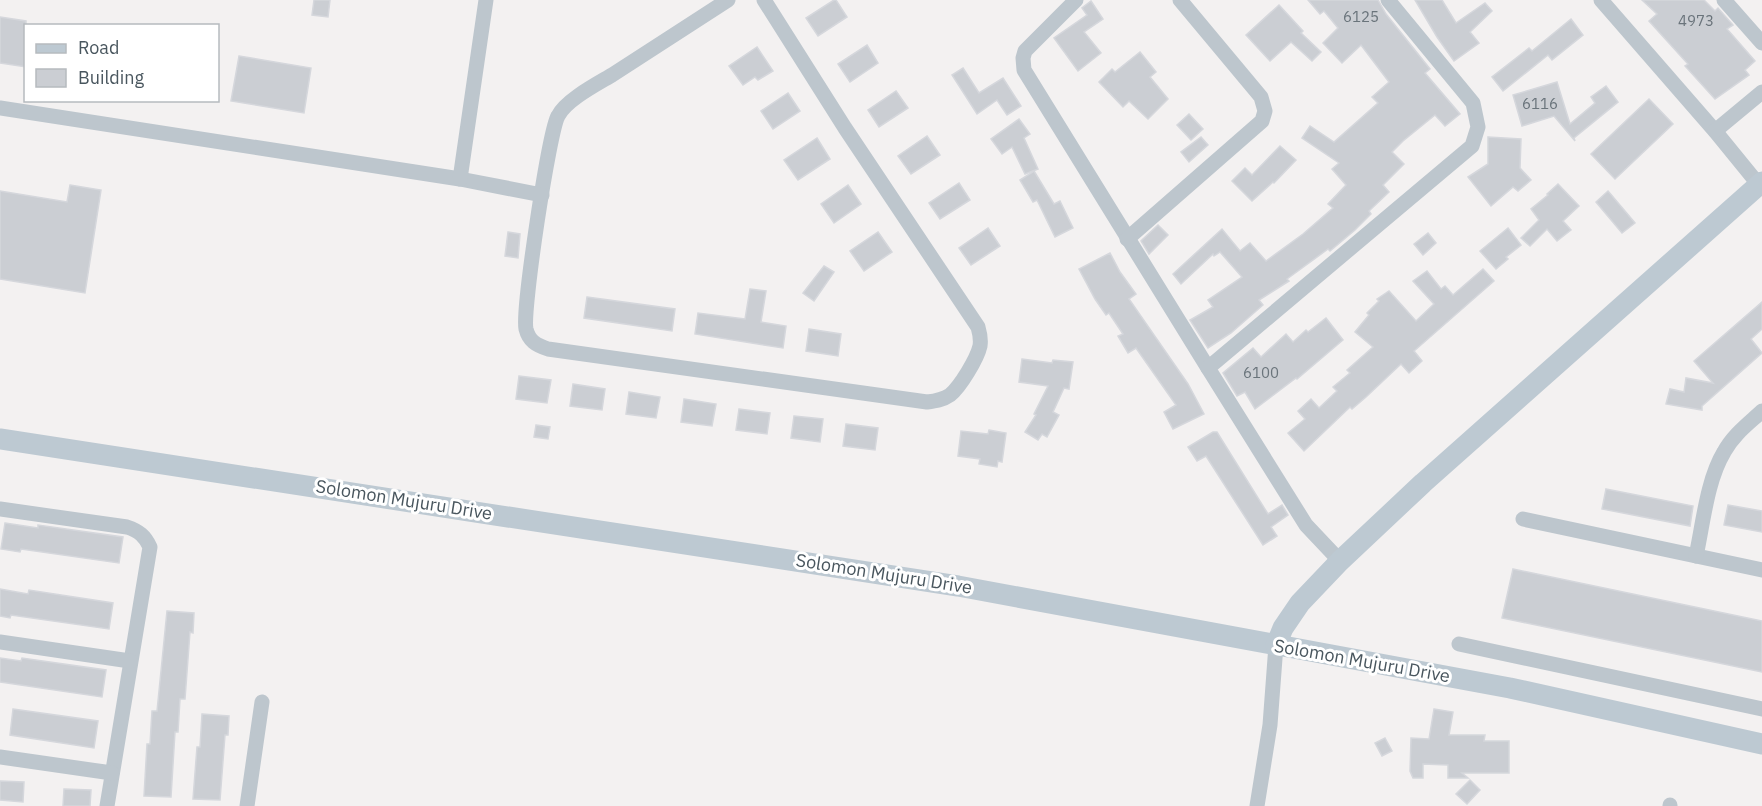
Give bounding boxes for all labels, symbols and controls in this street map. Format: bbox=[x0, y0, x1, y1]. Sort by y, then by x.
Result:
house number: 6125 bbox=[1343, 7, 1379, 26]
house number: 4973 bbox=[1678, 11, 1714, 30]
legend bbox=[24, 24, 219, 102]
text: Road bbox=[78, 36, 119, 59]
text: Building bbox=[78, 66, 145, 89]
house number: 6116 bbox=[1522, 94, 1558, 113]
house number: 6100 bbox=[1243, 363, 1279, 382]
street label: Solomon Mujuru Drive bbox=[314, 474, 494, 525]
street label: Solomon Mujuru Drive bbox=[794, 548, 974, 599]
street label: Solomon Mujuru Drive bbox=[1272, 634, 1452, 687]

